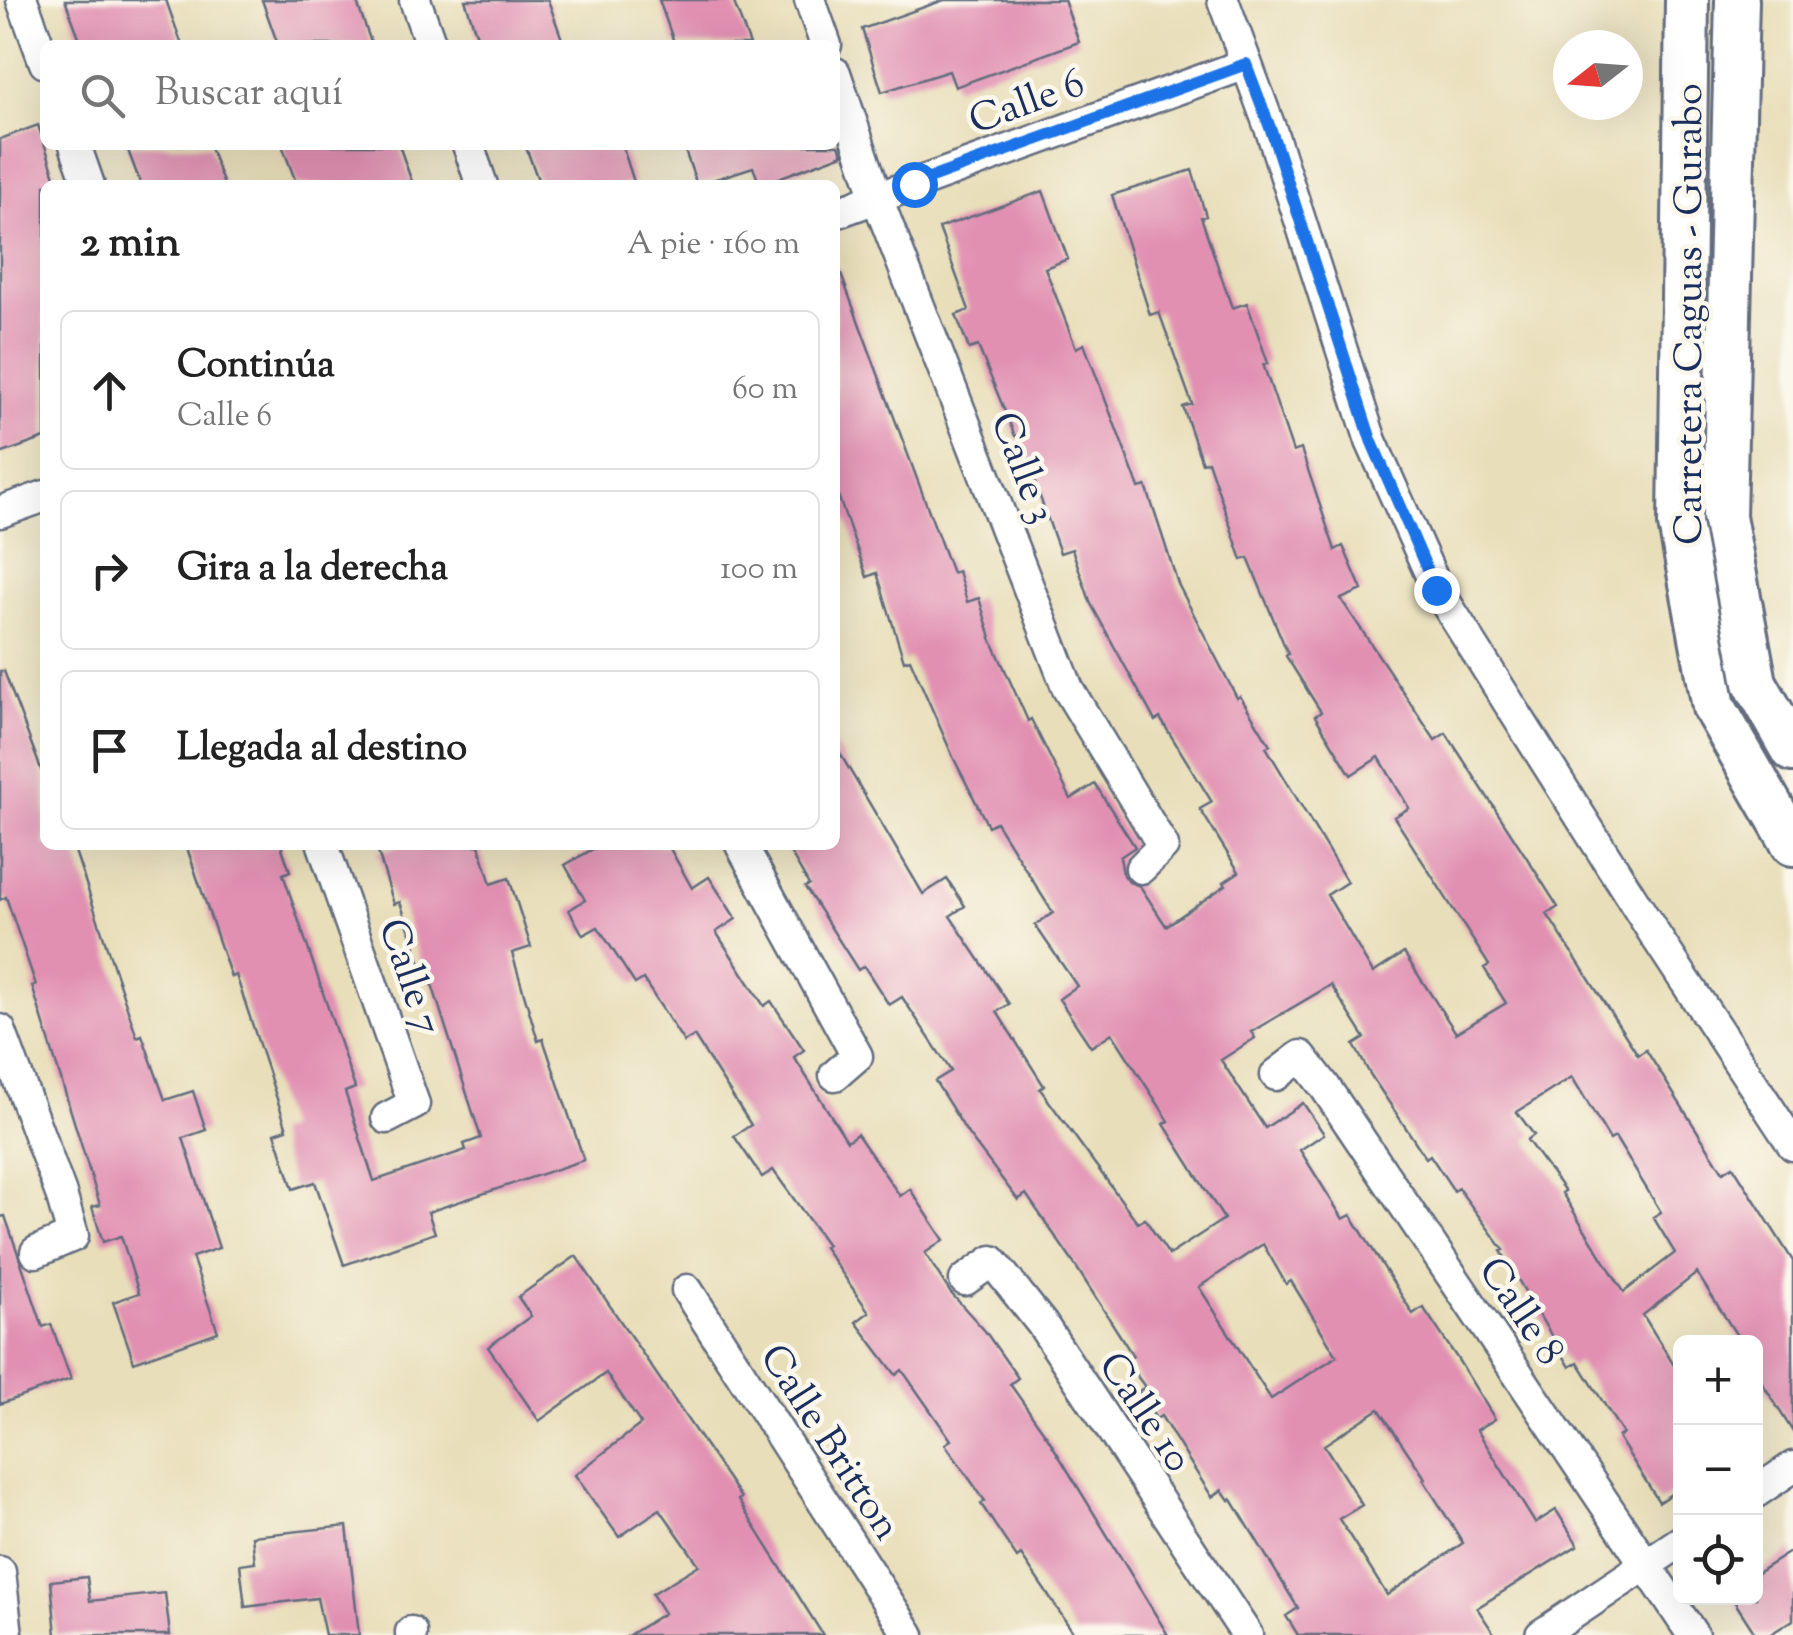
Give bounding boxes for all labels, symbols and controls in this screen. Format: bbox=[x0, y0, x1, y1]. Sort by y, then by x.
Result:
north arrow bbox=[1553, 30, 1643, 120]
search box bbox=[40, 40, 840, 150]
street label: Calle 6 bbox=[962, 57, 1093, 151]
icon: search bbox=[75, 68, 130, 123]
text: Buscar aquí bbox=[155, 68, 343, 122]
street label: Carretera Caguas - Gurabo bbox=[1663, 83, 1720, 545]
route start bbox=[892, 162, 938, 208]
text: 2 min bbox=[80, 215, 180, 275]
text: A pie · 160 m bbox=[627, 222, 800, 268]
text: Continúa bbox=[177, 340, 335, 394]
icon: ahead bbox=[82, 363, 137, 418]
text: 60 m bbox=[732, 367, 798, 413]
text: Calle 6 bbox=[177, 394, 272, 440]
street label: Calle 3 bbox=[974, 405, 1068, 533]
icon: right bbox=[82, 543, 137, 598]
text: Gira a la derecha bbox=[177, 543, 448, 597]
text: 100 m bbox=[720, 547, 798, 593]
route end bbox=[1414, 568, 1460, 614]
icon: arrive bbox=[82, 723, 137, 778]
text: Llegada al destino bbox=[177, 723, 467, 777]
street label: Calle 7 bbox=[361, 912, 454, 1043]
street label: Calle 8 bbox=[1462, 1247, 1576, 1378]
street label: Calle Britton bbox=[743, 1334, 913, 1553]
map controls bbox=[1673, 1335, 1763, 1605]
button: + bbox=[1673, 1335, 1763, 1425]
street label: Calle 10 bbox=[1082, 1342, 1204, 1485]
button: − bbox=[1673, 1425, 1763, 1515]
button: locate bbox=[1673, 1515, 1763, 1605]

